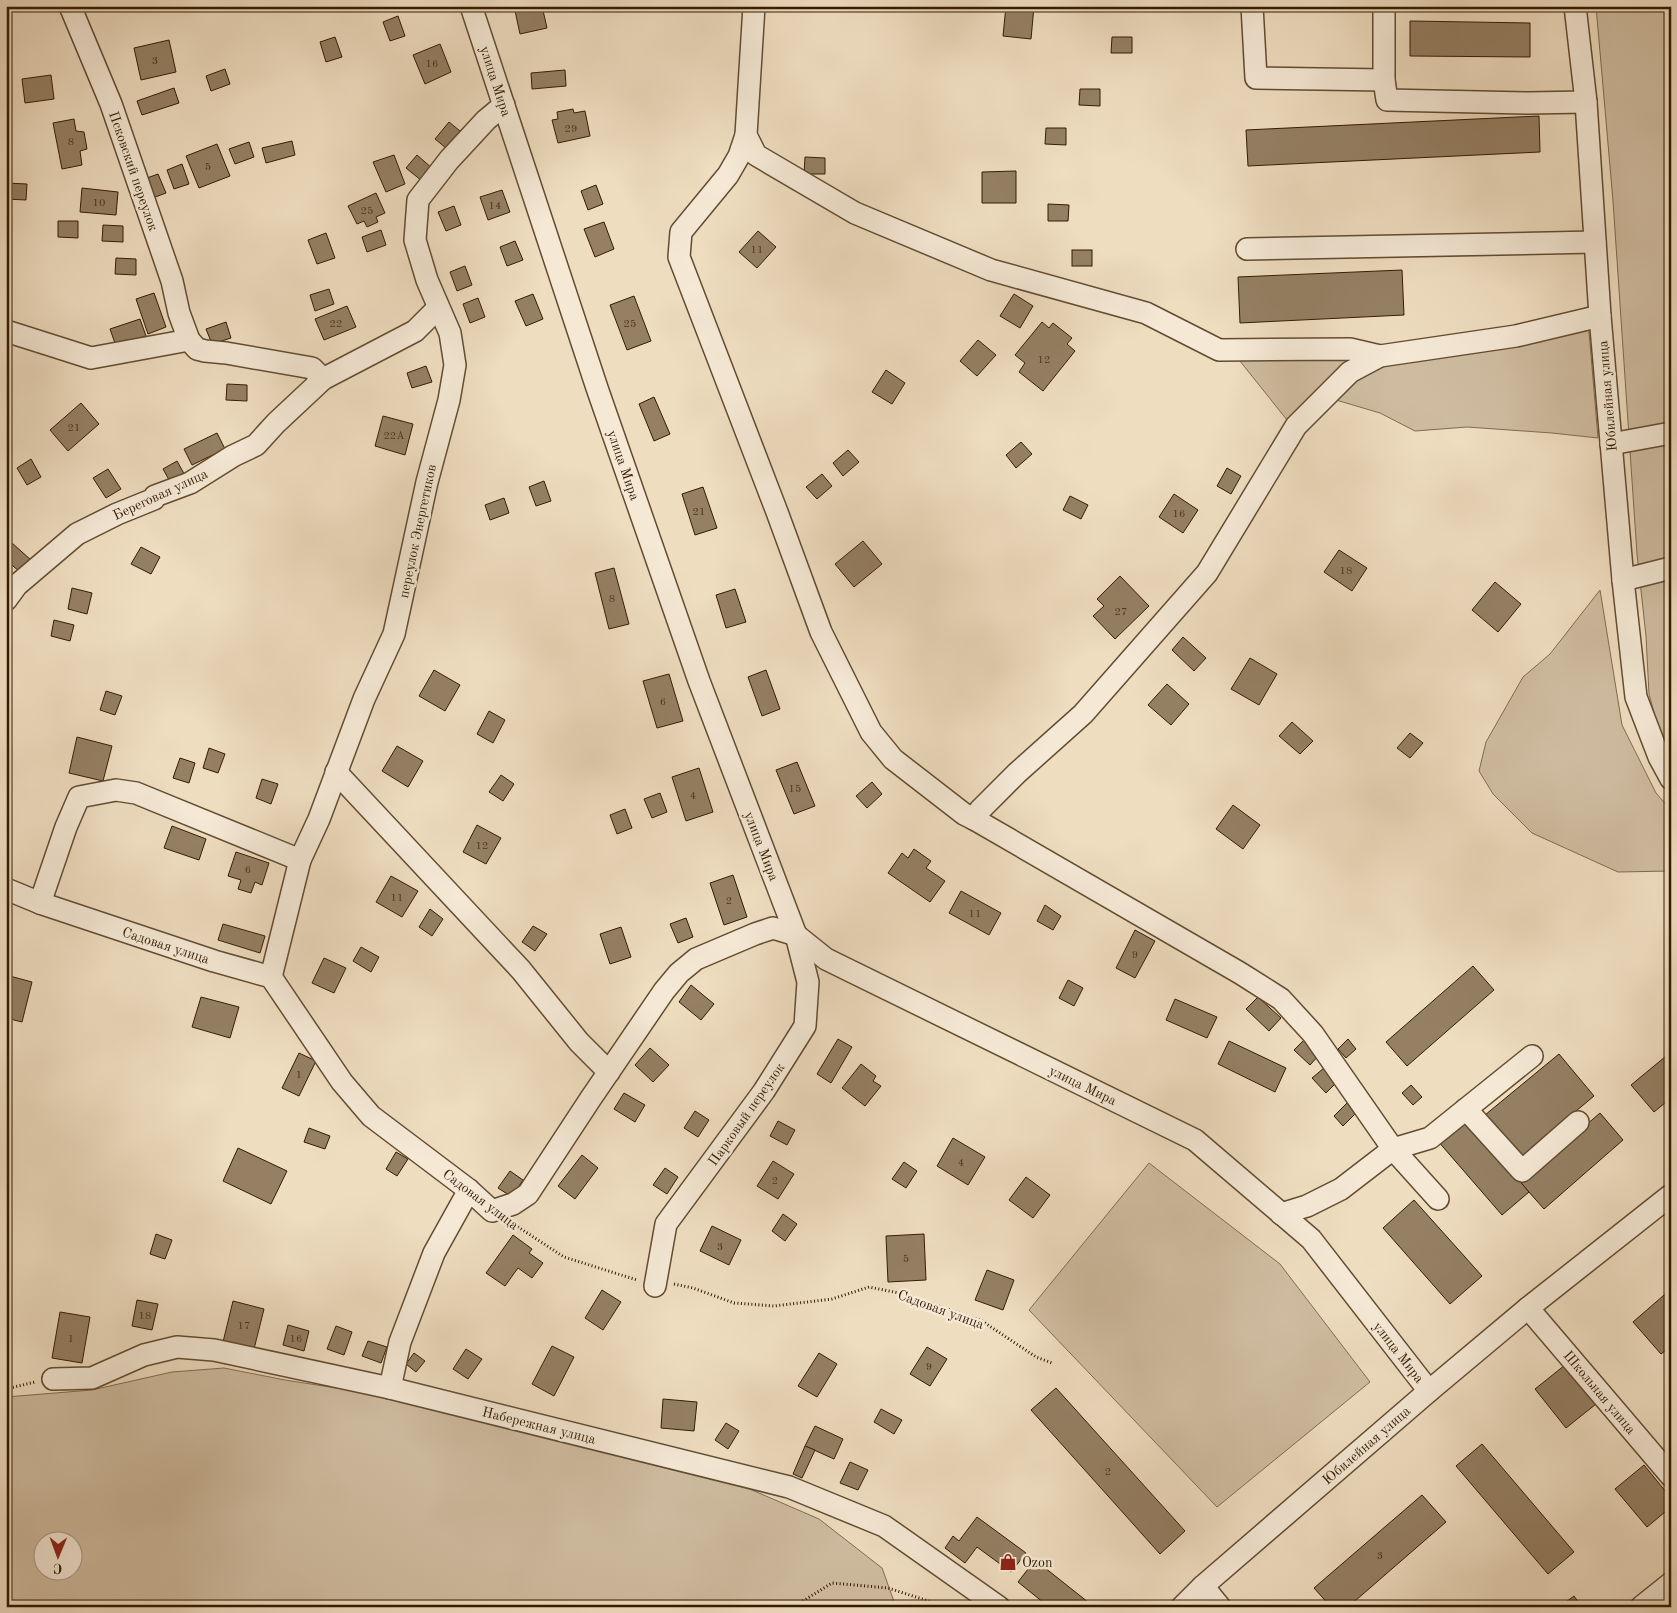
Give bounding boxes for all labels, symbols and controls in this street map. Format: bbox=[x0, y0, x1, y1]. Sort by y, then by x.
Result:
street label: улица Мира bbox=[477, 44, 513, 118]
house number: 3 bbox=[152, 56, 158, 67]
house number: 16 bbox=[426, 59, 438, 70]
street label: Псковский переулок bbox=[106, 110, 160, 233]
house number: 29 bbox=[565, 124, 577, 135]
house number: 8 bbox=[68, 137, 74, 148]
house number: 5 bbox=[205, 162, 211, 173]
house number: 10 bbox=[93, 198, 105, 209]
house number: 14 bbox=[489, 201, 501, 212]
house number: 25 bbox=[361, 206, 373, 217]
house number: 11 bbox=[751, 245, 763, 256]
house number: 22 bbox=[330, 319, 342, 330]
house number: 25 bbox=[624, 319, 636, 330]
street label: Юбилейная улица bbox=[1596, 340, 1620, 452]
house number: 12 bbox=[1038, 355, 1050, 366]
house number: 21 bbox=[68, 423, 80, 434]
street label: улица Мира bbox=[605, 428, 642, 502]
house number: 22А bbox=[383, 431, 405, 442]
street label: переулок Энергетиков bbox=[397, 463, 439, 599]
street label: Береговая улица bbox=[111, 467, 210, 523]
house number: 21 bbox=[693, 507, 705, 518]
house number: 16 bbox=[1173, 509, 1185, 520]
house number: 18 bbox=[1340, 566, 1352, 577]
house number: 8 bbox=[609, 594, 615, 605]
house number: 27 bbox=[1115, 607, 1127, 618]
house number: 6 bbox=[660, 697, 666, 708]
house number: 15 bbox=[789, 784, 801, 795]
house number: 4 bbox=[690, 791, 696, 802]
street label: улица Мира bbox=[741, 810, 781, 883]
house number: 12 bbox=[476, 841, 488, 852]
house number: 6 bbox=[245, 865, 251, 876]
house number: 11 bbox=[391, 893, 403, 904]
house number: 2 bbox=[726, 896, 732, 907]
house number: 11 bbox=[969, 909, 981, 920]
street label: Садовая улица bbox=[120, 925, 211, 967]
house number: 9 bbox=[1132, 950, 1138, 961]
street label: Парковый переулок bbox=[706, 1061, 788, 1169]
street label: улица Мира bbox=[1047, 1064, 1119, 1108]
house number: 1 bbox=[296, 1070, 302, 1081]
house number: 4 bbox=[958, 1158, 964, 1169]
street label: Садовая улица bbox=[440, 1167, 521, 1233]
house number: 2 bbox=[772, 1176, 778, 1187]
house number: 3 bbox=[717, 1242, 723, 1253]
house number: 5 bbox=[903, 1254, 909, 1265]
street label: Садовая улица bbox=[896, 1288, 986, 1332]
house number: 18 bbox=[139, 1311, 151, 1322]
street label: улица Мира bbox=[1370, 1319, 1426, 1386]
house number: 17 bbox=[238, 1321, 250, 1332]
house number: 1 bbox=[68, 1334, 74, 1345]
house number: 16 bbox=[290, 1334, 302, 1345]
street label: Школьная улица bbox=[1560, 1348, 1638, 1437]
house number: 9 bbox=[926, 1362, 932, 1373]
street label: Юбилейная улица bbox=[1320, 1404, 1413, 1487]
street label: Набережная улица bbox=[480, 1405, 597, 1447]
house number: 2 bbox=[1105, 1467, 1111, 1478]
north arrow bbox=[32, 1530, 82, 1580]
house number: 3 bbox=[1377, 1551, 1383, 1562]
shop icon: Ozon bbox=[998, 1552, 1018, 1572]
place label: Ozon bbox=[1022, 1556, 1053, 1570]
text: С bbox=[53, 1561, 63, 1575]

